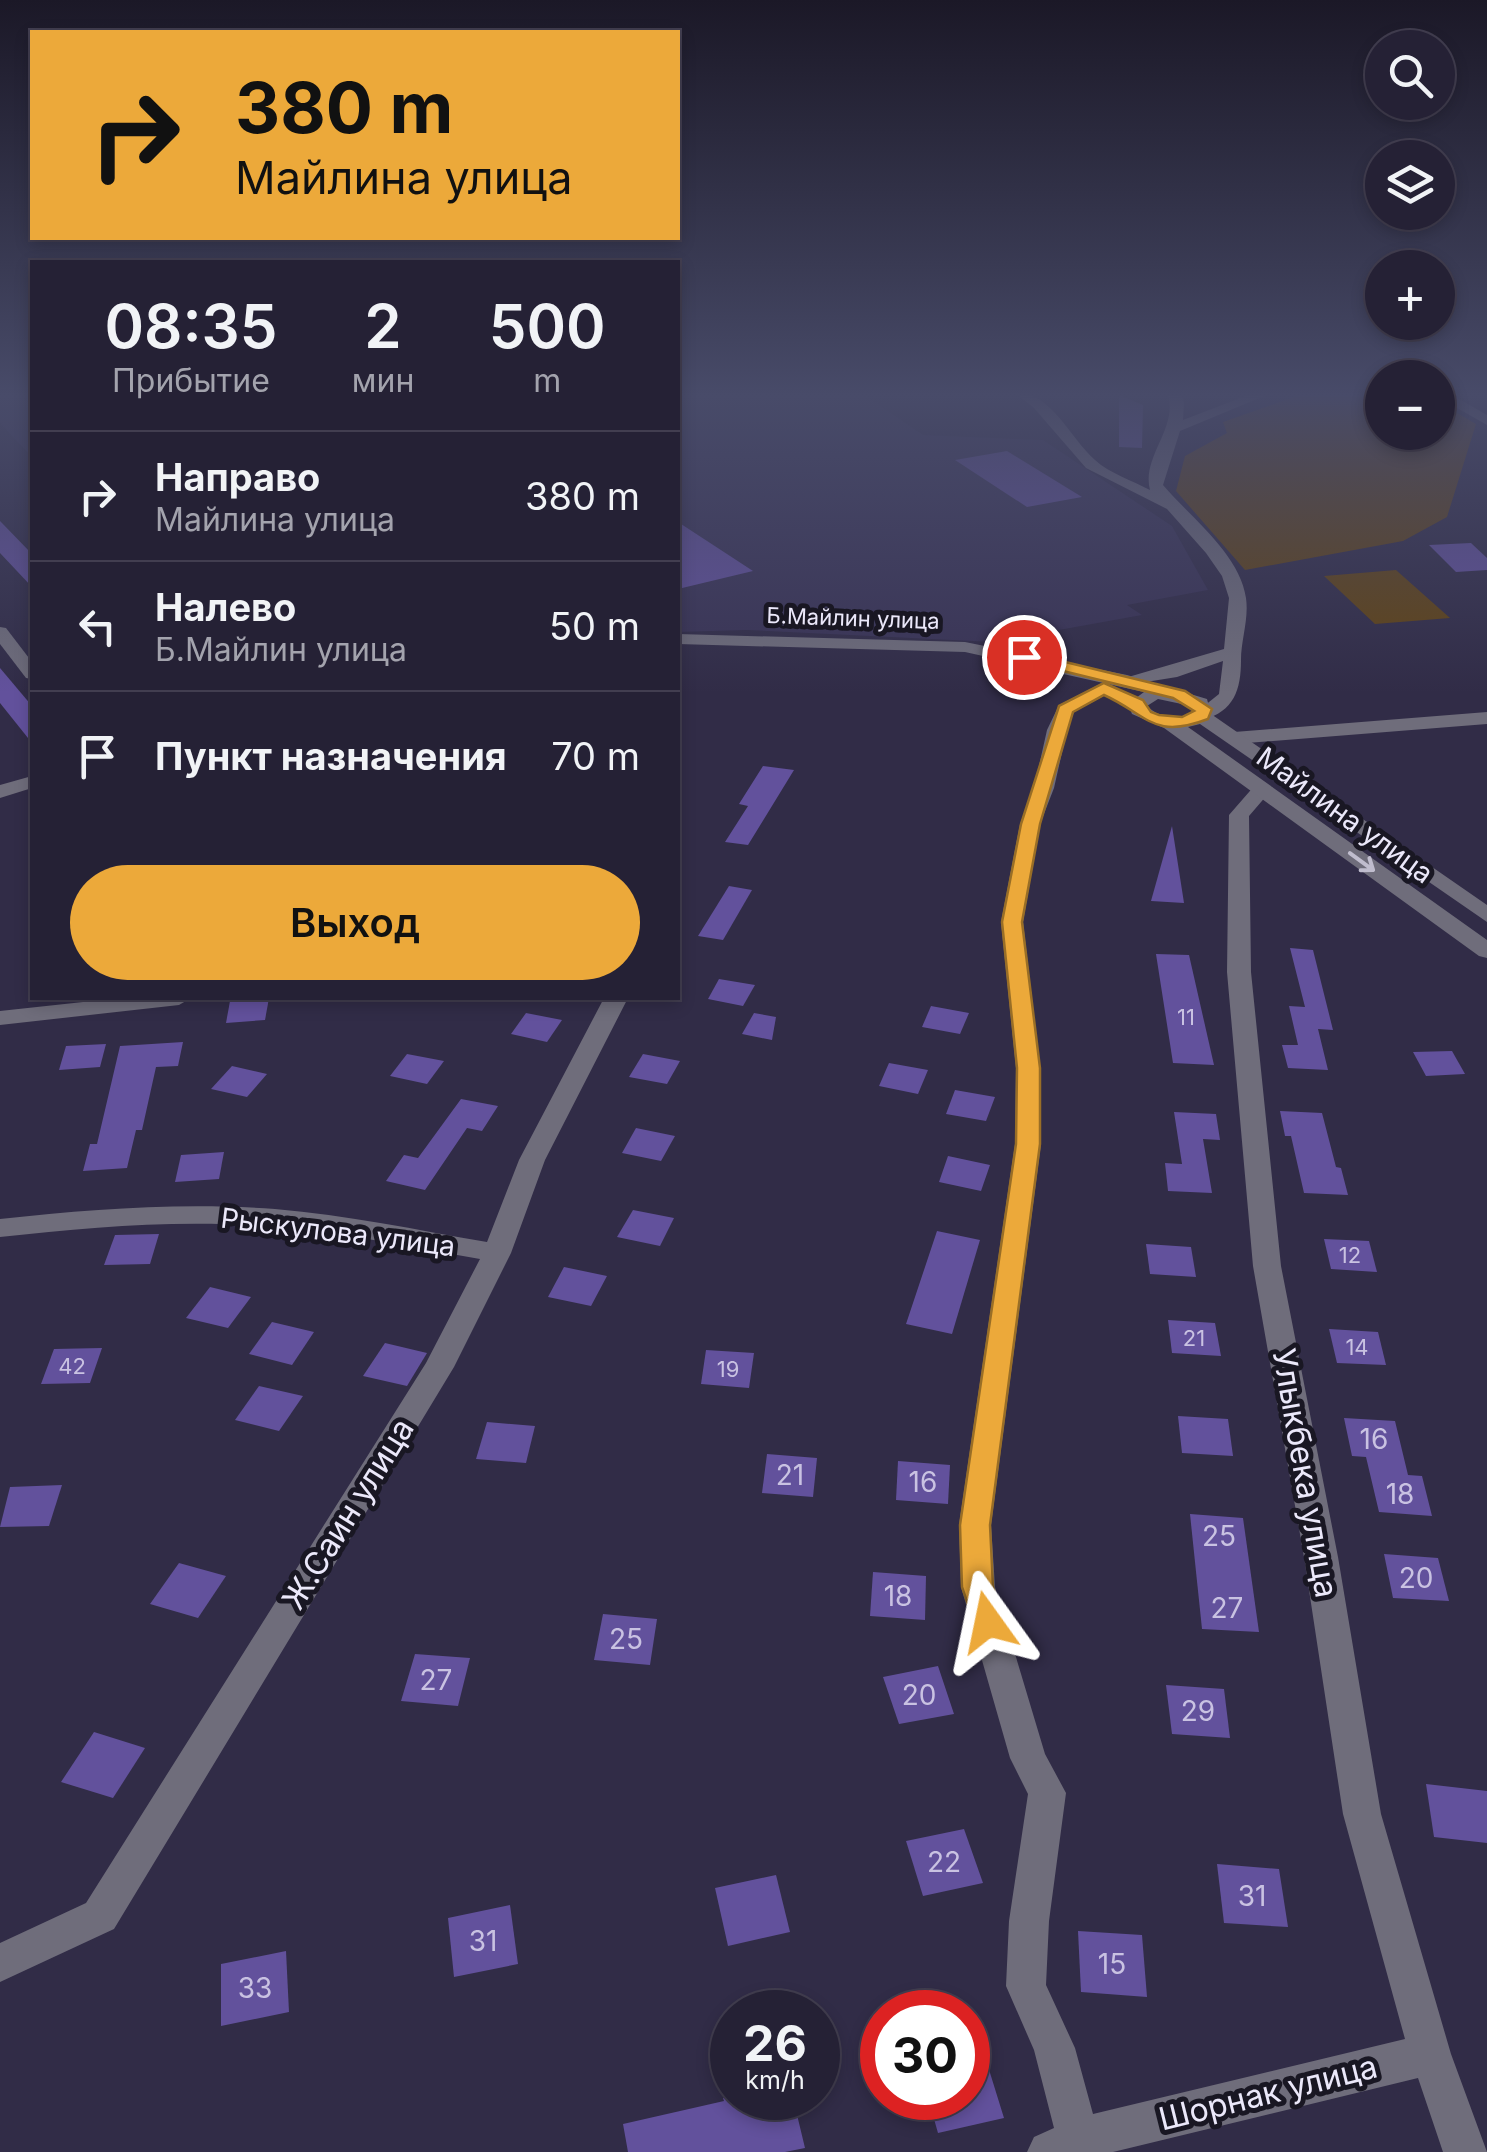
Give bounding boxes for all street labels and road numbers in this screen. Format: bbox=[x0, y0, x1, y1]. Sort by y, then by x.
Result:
street label: Б.Майлин улица bbox=[766, 602, 940, 634]
street label: Майлина улица bbox=[1250, 740, 1440, 890]
street label: Рыскулова улица bbox=[219, 1201, 457, 1263]
street label: Улыкбека улица bbox=[1264, 1345, 1347, 1601]
street label: Ж.Саин улица bbox=[273, 1411, 422, 1616]
street label: Шорнак улица bbox=[1155, 2047, 1381, 2138]

